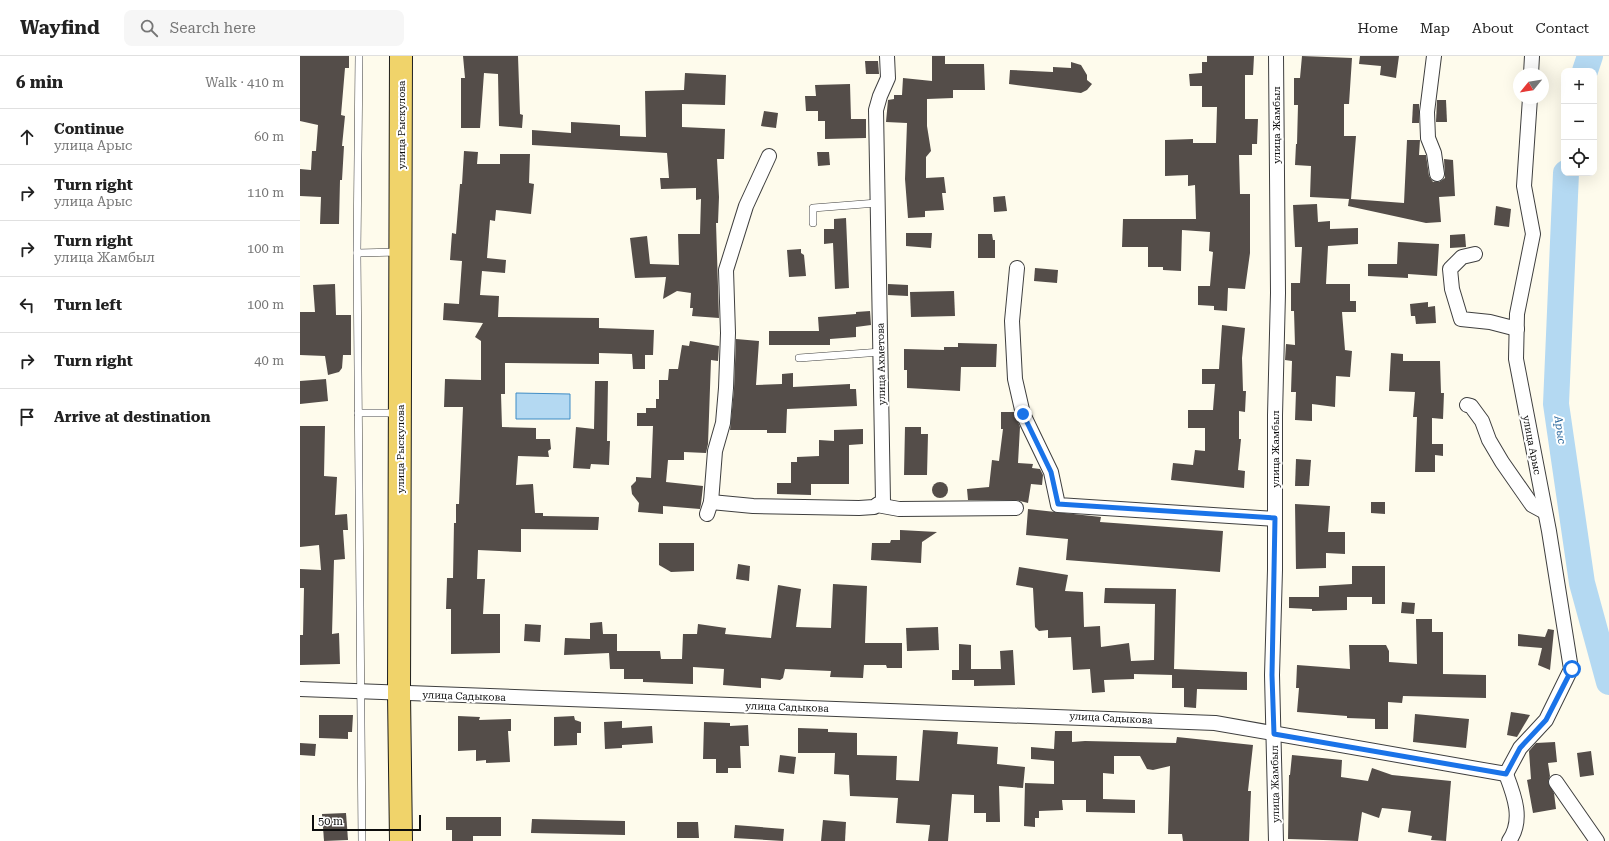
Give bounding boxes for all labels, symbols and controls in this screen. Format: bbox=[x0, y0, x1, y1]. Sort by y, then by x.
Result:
search box bbox=[124, 10, 404, 46]
text: Wayfind bbox=[20, 16, 100, 39]
icon: search bbox=[138, 17, 160, 39]
text: Search here bbox=[170, 19, 256, 37]
text: Home bbox=[1357, 20, 1398, 36]
text: Map bbox=[1420, 20, 1450, 36]
text: About bbox=[1472, 20, 1514, 36]
text: Contact bbox=[1536, 20, 1589, 36]
north arrow bbox=[1513, 68, 1549, 104]
map controls bbox=[1561, 68, 1597, 176]
button: + bbox=[1561, 68, 1597, 104]
text: 6 min bbox=[16, 72, 63, 92]
text: Walk · 410 m bbox=[205, 75, 284, 90]
street label: улица Рыскулова bbox=[396, 80, 407, 169]
street label: улица Жамбыл bbox=[1271, 86, 1282, 164]
button: − bbox=[1561, 104, 1597, 140]
text: Continue bbox=[54, 120, 124, 138]
icon: ahead bbox=[16, 126, 38, 148]
text: 60 m bbox=[254, 129, 284, 144]
text: улица Арыс bbox=[54, 138, 132, 153]
button: locate bbox=[1561, 140, 1597, 176]
text: Turn right bbox=[54, 176, 133, 194]
icon: right bbox=[16, 182, 38, 204]
text: 110 m bbox=[247, 185, 284, 200]
text: улица Арыс bbox=[54, 194, 132, 209]
text: Turn right bbox=[54, 232, 133, 250]
icon: right bbox=[16, 238, 38, 260]
text: 100 m bbox=[247, 241, 284, 256]
text: улица Жамбыл bbox=[54, 250, 155, 265]
icon: left bbox=[16, 294, 38, 316]
text: Turn left bbox=[54, 296, 122, 314]
text: 100 m bbox=[247, 297, 284, 312]
street label: улица Ахметова bbox=[875, 322, 887, 405]
icon: right bbox=[16, 350, 38, 372]
text: Turn right bbox=[54, 352, 133, 370]
text: 40 m bbox=[254, 353, 284, 368]
street label: улица Рыскулова bbox=[395, 404, 406, 493]
route end bbox=[1014, 405, 1032, 423]
icon: arrive bbox=[16, 406, 38, 428]
text: Arrive at destination bbox=[54, 408, 210, 426]
street label: улица Жамбыл bbox=[1270, 410, 1281, 488]
street label: улица Арыс bbox=[1521, 414, 1543, 476]
water label: Арыс bbox=[1551, 414, 1568, 445]
route start bbox=[1563, 660, 1581, 678]
street label: улица Садыкова bbox=[422, 689, 506, 703]
street label: улица Садыкова bbox=[745, 700, 829, 714]
street label: улица Садыкова bbox=[1069, 710, 1154, 726]
street label: улица Жамбыл bbox=[1269, 745, 1281, 823]
scale bar bbox=[312, 813, 421, 832]
text: 50 m bbox=[318, 815, 343, 828]

